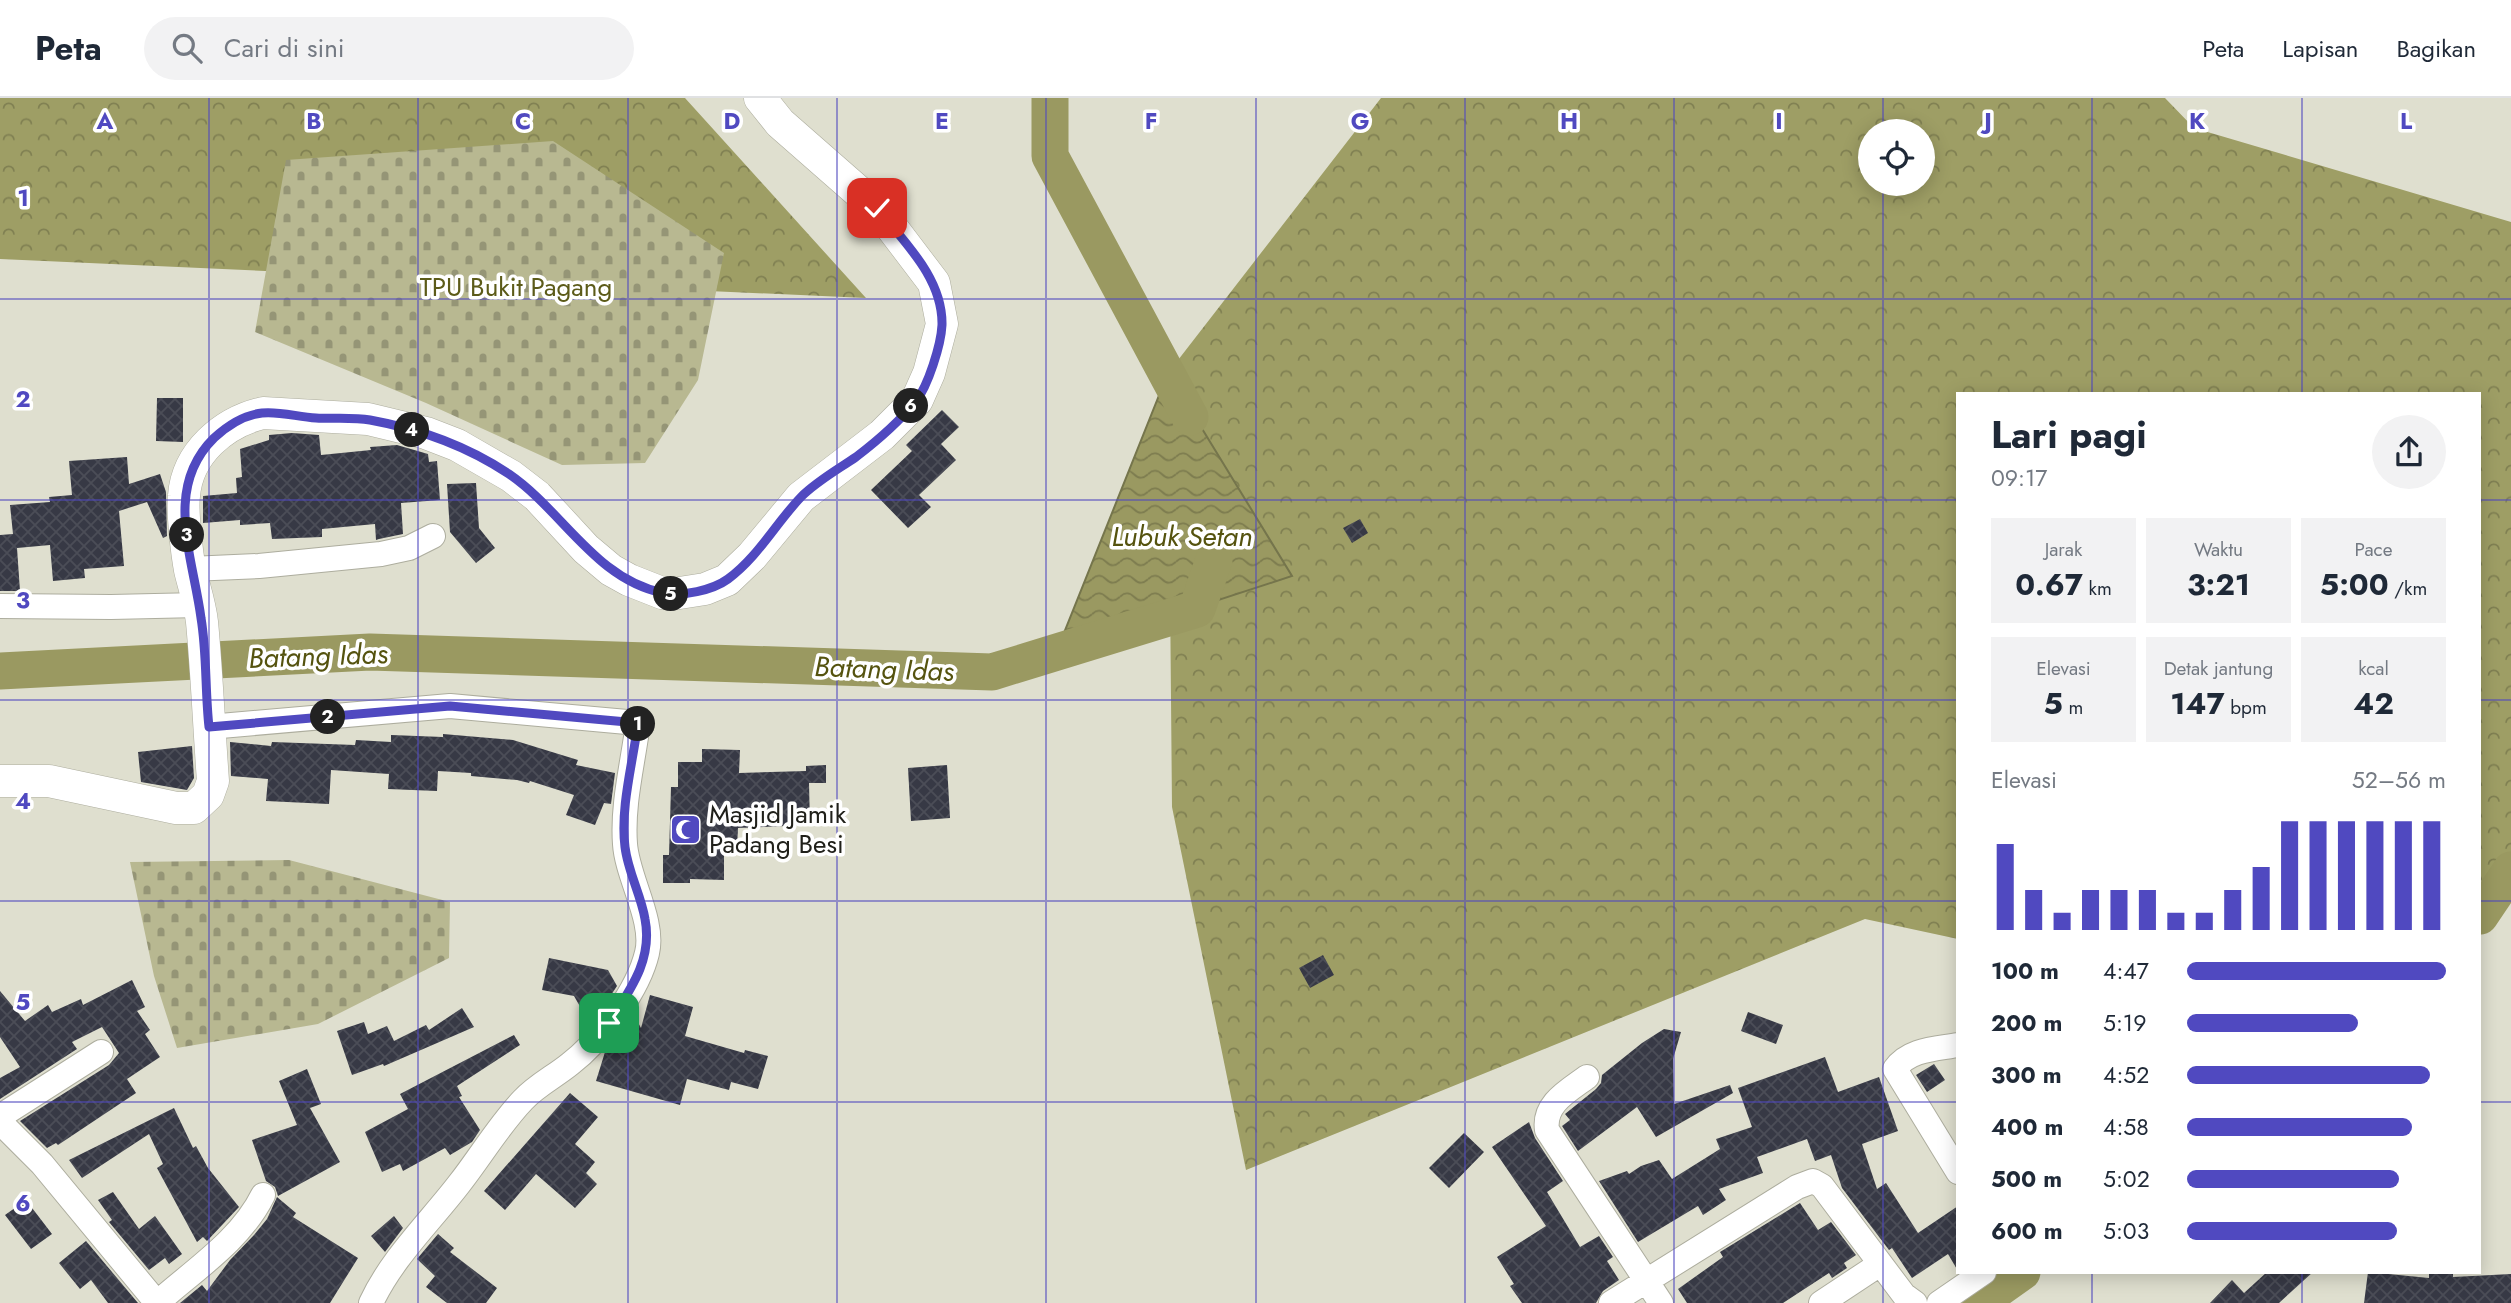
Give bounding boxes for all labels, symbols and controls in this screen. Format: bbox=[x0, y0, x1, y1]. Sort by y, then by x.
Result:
search box bbox=[144, 17, 634, 80]
text: Peta bbox=[35, 25, 102, 72]
icon: search bbox=[168, 29, 206, 67]
text: Cari di sini bbox=[224, 29, 345, 67]
text: Peta bbox=[2202, 31, 2244, 66]
text: Lapisan bbox=[2282, 31, 2358, 66]
text: Bagikan bbox=[2396, 31, 2476, 66]
text: A bbox=[96, 104, 114, 138]
text: B bbox=[306, 104, 322, 138]
text: C bbox=[515, 104, 531, 138]
text: D bbox=[724, 104, 741, 138]
text: E bbox=[935, 104, 949, 138]
text: F bbox=[1145, 104, 1157, 138]
text: G bbox=[1351, 104, 1369, 138]
text: H bbox=[1560, 104, 1578, 138]
text: I bbox=[1775, 104, 1783, 138]
text: J bbox=[1980, 104, 1992, 138]
text: K bbox=[2189, 104, 2206, 138]
text: L bbox=[2400, 104, 2413, 138]
map controls bbox=[1858, 119, 1935, 196]
button: locate bbox=[1858, 119, 1935, 196]
pin bbox=[847, 178, 907, 238]
text: 1 bbox=[17, 181, 29, 215]
icon: check bbox=[858, 189, 896, 227]
park label: TPU Bukit Pagang bbox=[420, 268, 612, 306]
text: 2 bbox=[15, 382, 31, 416]
pin: 6 bbox=[894, 388, 928, 424]
text: 6 bbox=[904, 392, 917, 419]
text: Lari pagi bbox=[1991, 407, 2147, 462]
pin: 4 bbox=[394, 412, 430, 448]
button: share bbox=[2372, 415, 2446, 489]
text: 4 bbox=[405, 416, 418, 443]
text: 09:17 bbox=[1991, 461, 2047, 495]
water label: Lubuk Setan bbox=[1111, 516, 1253, 557]
pin: 3 bbox=[170, 518, 204, 552]
text: 3 bbox=[181, 521, 192, 548]
text: Jarak bbox=[2045, 536, 2082, 563]
text: Waktu bbox=[2194, 536, 2243, 563]
text: Pace bbox=[2355, 536, 2392, 563]
text: 0.67 bbox=[2015, 563, 2083, 606]
text: 3:21 bbox=[2187, 563, 2250, 606]
text: 5:00 bbox=[2320, 563, 2389, 606]
text: km bbox=[2083, 575, 2112, 602]
text: /km bbox=[2389, 575, 2427, 602]
pin: 5 bbox=[654, 576, 688, 612]
text: 5 bbox=[664, 580, 677, 607]
text: 3 bbox=[16, 583, 30, 617]
water label: Batang Idas bbox=[248, 633, 389, 679]
water label: Batang Idas bbox=[814, 646, 955, 692]
text: Elevasi bbox=[2036, 655, 2091, 682]
text: Detak jantung bbox=[2164, 655, 2273, 682]
text: kcal bbox=[2358, 655, 2389, 682]
text: 5 bbox=[2044, 682, 2063, 725]
text: 147 bbox=[2170, 682, 2225, 725]
text: 42 bbox=[2353, 682, 2394, 725]
text: m bbox=[2063, 694, 2083, 721]
text: bpm bbox=[2225, 694, 2267, 721]
pin: 2 bbox=[310, 700, 346, 734]
text: 2 bbox=[321, 703, 334, 730]
pin: 1 bbox=[620, 706, 656, 742]
text: 1 bbox=[633, 710, 642, 737]
text: Elevasi bbox=[1991, 763, 2057, 797]
text: 52–56 m bbox=[2352, 763, 2446, 797]
text: 4 bbox=[15, 784, 31, 818]
place label: Masjid Jamik Padang Besi bbox=[709, 795, 847, 863]
mosque icon: Masjid Jamik Padang Besi bbox=[669, 812, 703, 846]
text: 100 m bbox=[1991, 954, 2059, 988]
text: 4:47 bbox=[2103, 954, 2149, 988]
text: 5 bbox=[16, 985, 30, 1019]
pin bbox=[579, 993, 639, 1053]
icon: arrive bbox=[590, 1004, 628, 1042]
text: 200 m bbox=[1991, 1006, 2062, 1040]
text: 5:19 bbox=[2103, 1006, 2146, 1040]
text: 300 m bbox=[1991, 1058, 2062, 1092]
text: 4:52 bbox=[2103, 1058, 2149, 1092]
text: 400 m bbox=[1991, 1110, 2063, 1144]
text: 4:58 bbox=[2103, 1110, 2149, 1144]
text: 500 m bbox=[1991, 1162, 2062, 1196]
text: 5:02 bbox=[2103, 1162, 2150, 1196]
text: 6 bbox=[15, 1186, 31, 1220]
text: 600 m bbox=[1991, 1214, 2063, 1248]
text: 5:03 bbox=[2103, 1214, 2149, 1248]

